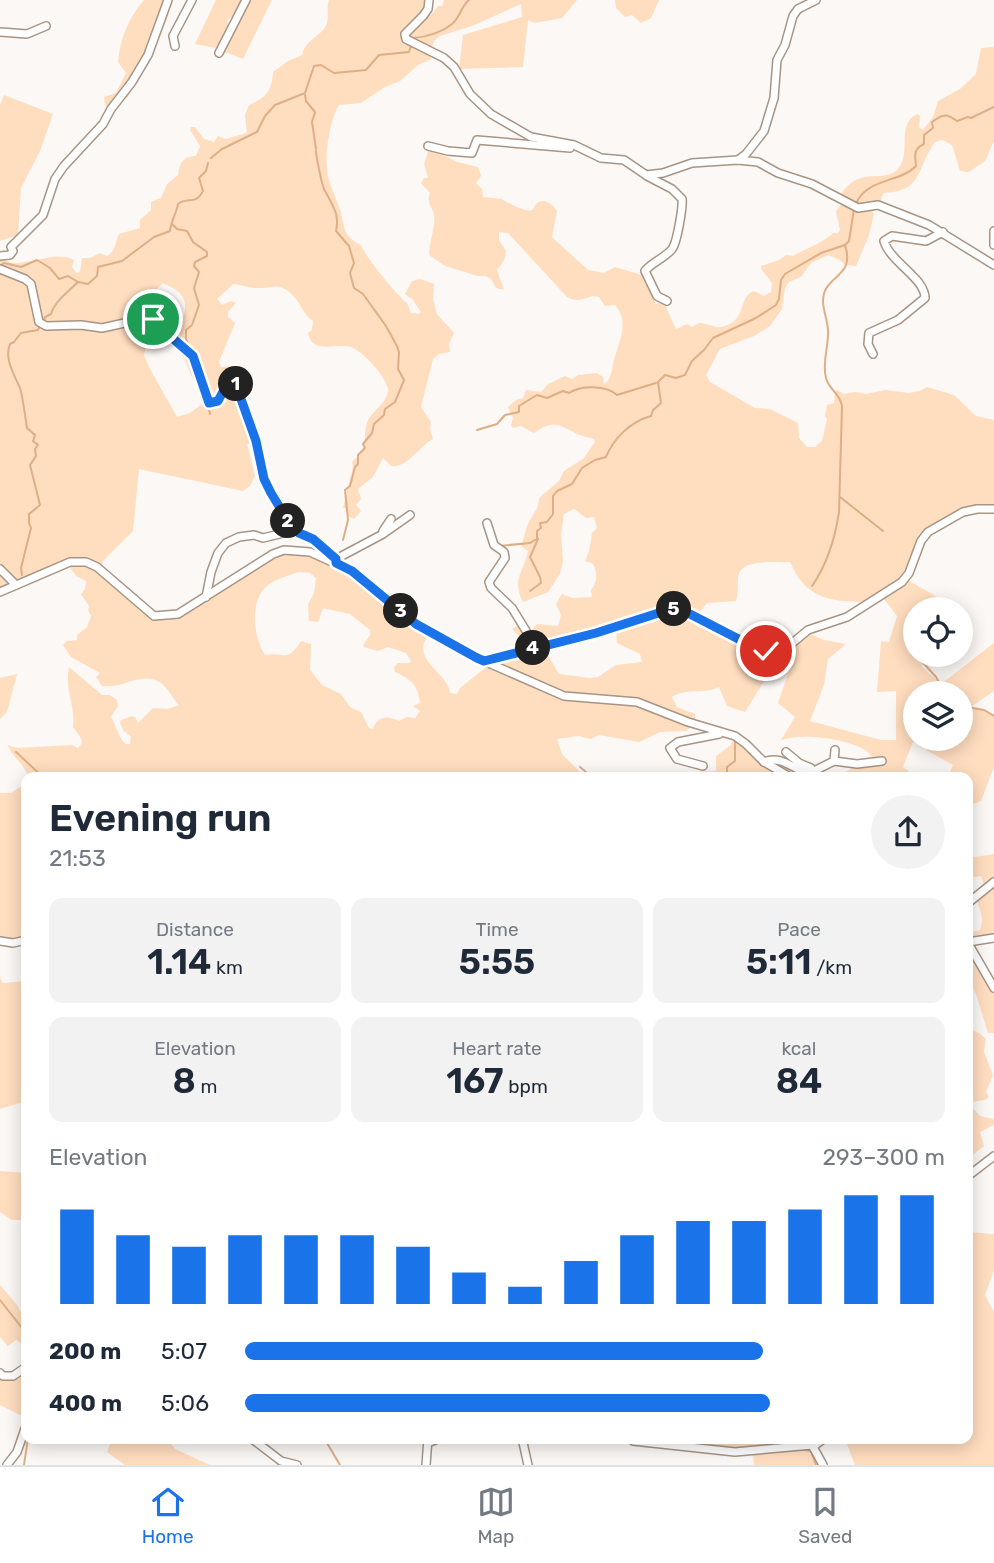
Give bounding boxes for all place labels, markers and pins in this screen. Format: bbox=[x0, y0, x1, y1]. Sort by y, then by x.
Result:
pin bbox=[123, 289, 183, 349]
pin: 1 bbox=[218, 366, 254, 402]
pin: 2 bbox=[270, 504, 306, 538]
pin: 5 bbox=[656, 592, 692, 626]
pin: 3 bbox=[384, 594, 418, 628]
pin bbox=[736, 621, 796, 681]
pin: 4 bbox=[516, 630, 550, 666]

